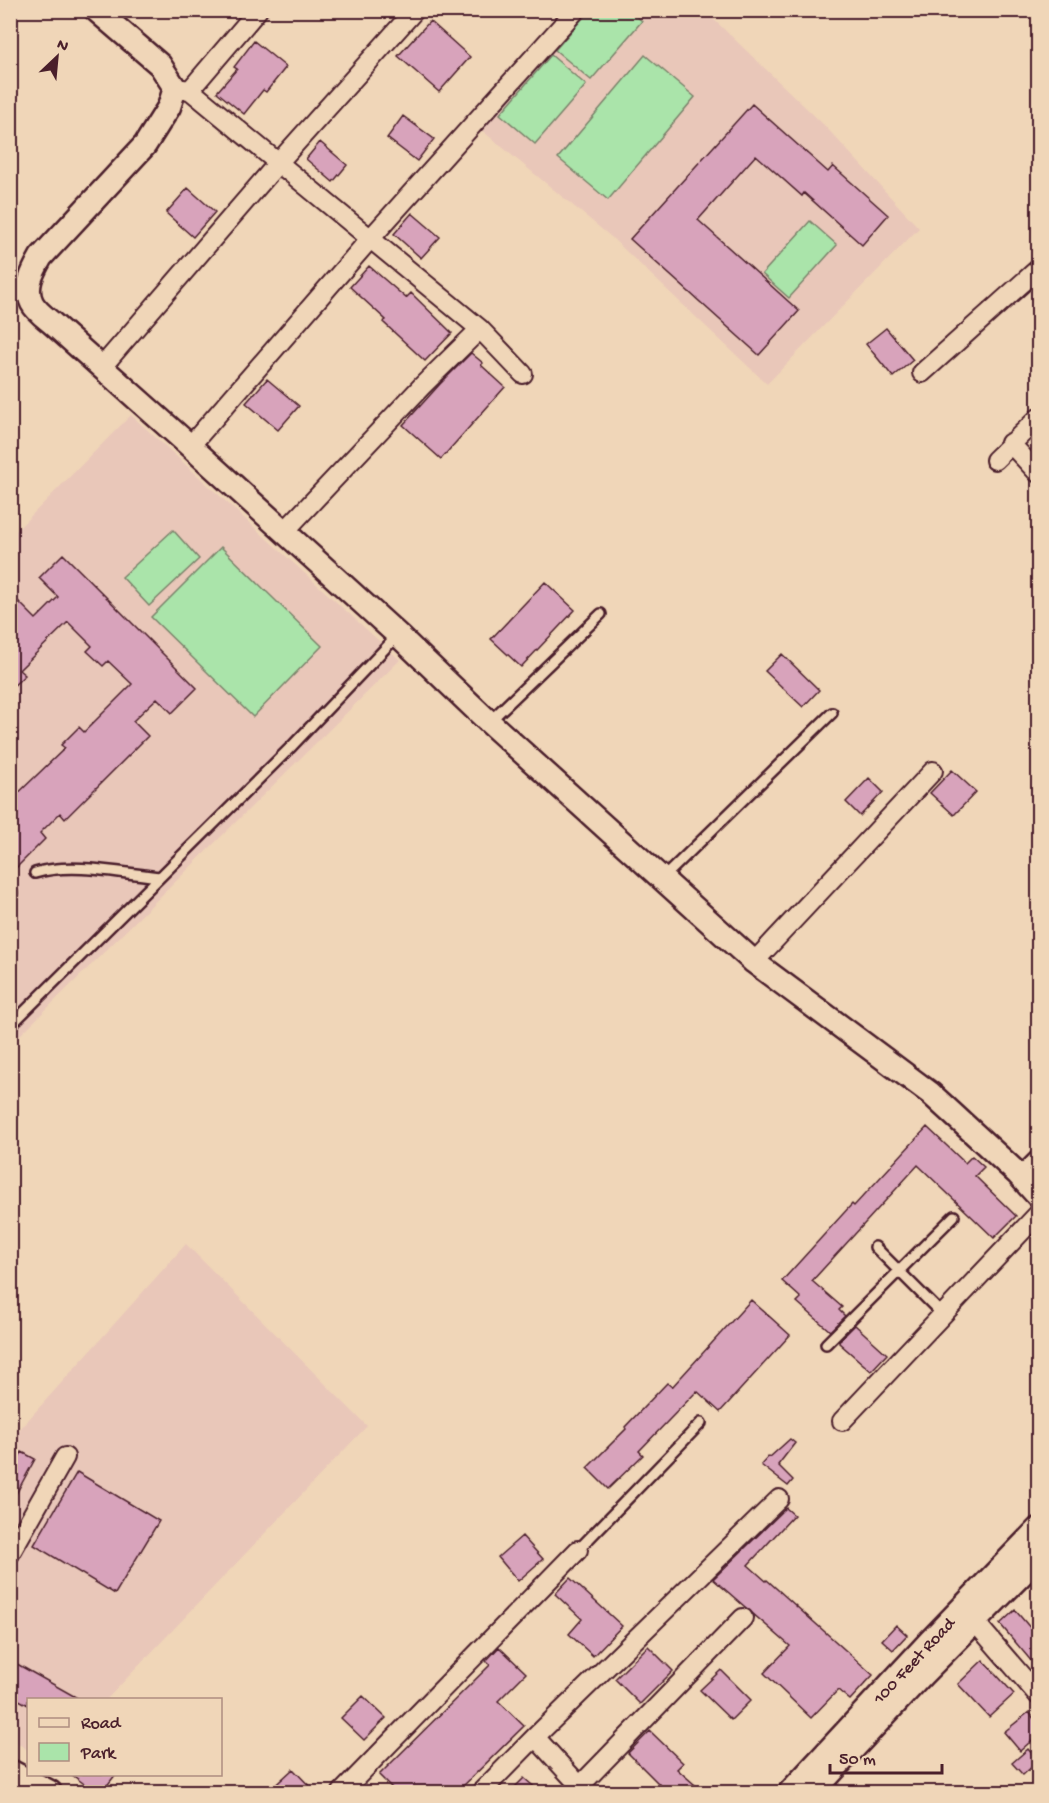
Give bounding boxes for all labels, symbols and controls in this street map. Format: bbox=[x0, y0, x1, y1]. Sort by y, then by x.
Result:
north arrow bbox=[27, 27, 87, 87]
text: N bbox=[53, 36, 71, 58]
street label: 100 Feet Road bbox=[869, 1613, 961, 1710]
legend bbox=[27, 1698, 222, 1776]
text: Road bbox=[81, 1714, 122, 1735]
scale bar bbox=[830, 1737, 942, 1775]
text: Park bbox=[80, 1744, 117, 1765]
text: 50 m bbox=[839, 1750, 876, 1771]

